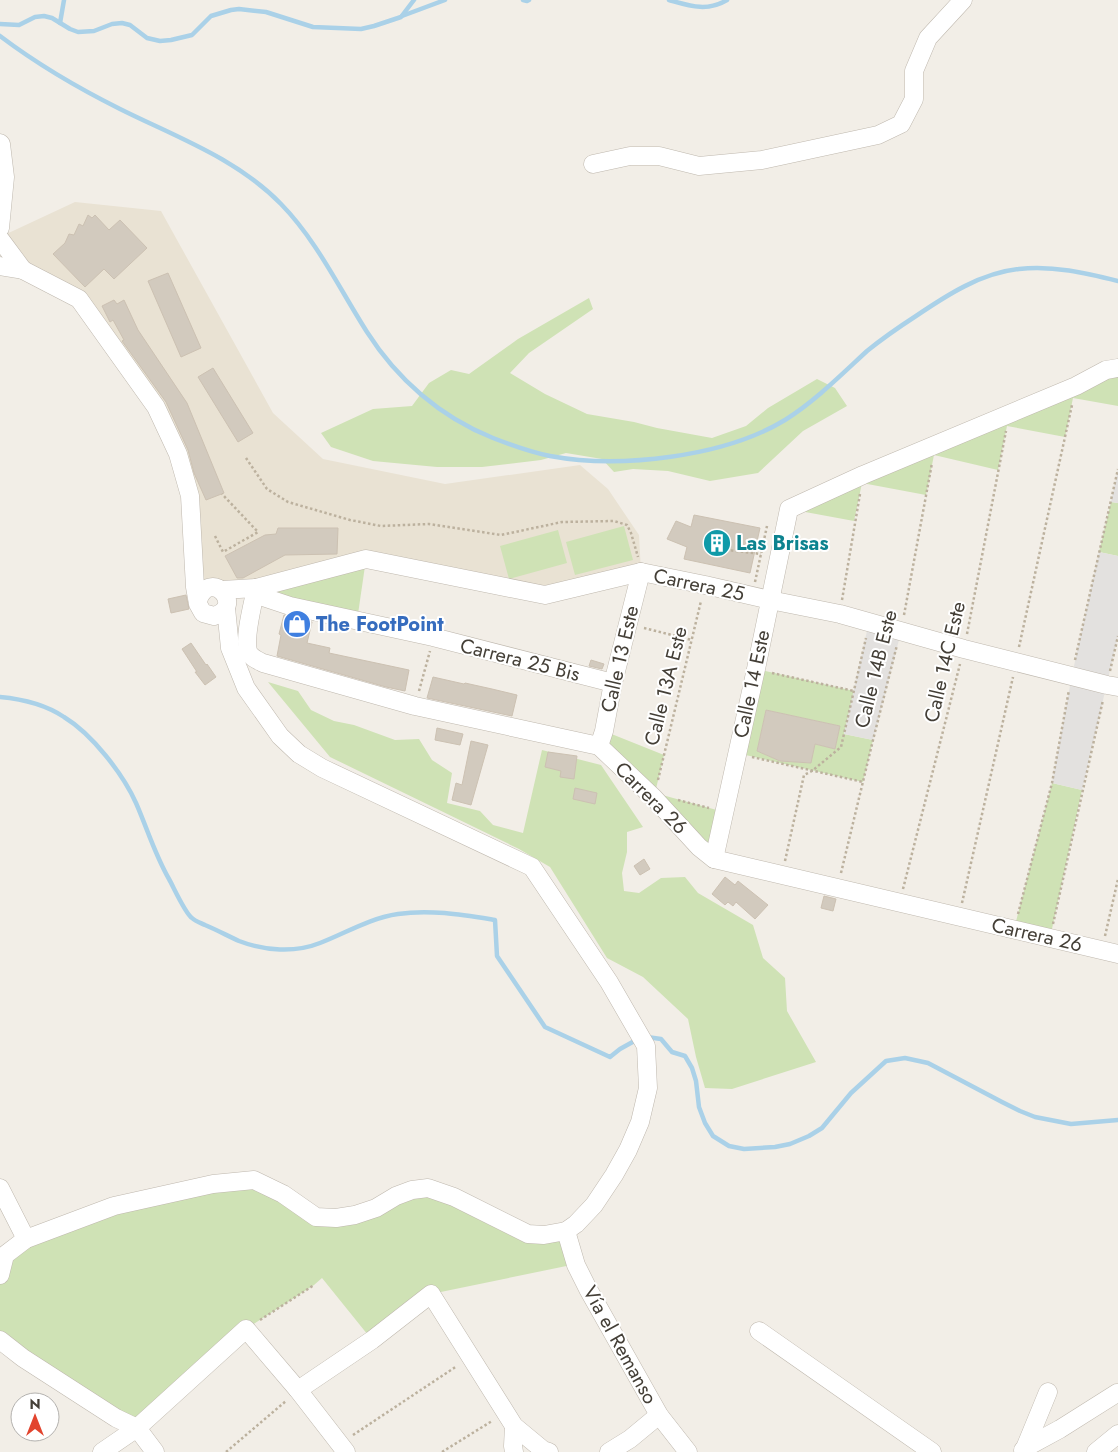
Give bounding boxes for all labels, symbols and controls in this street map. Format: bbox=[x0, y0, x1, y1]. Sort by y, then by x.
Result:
building icon: Las Brisas bbox=[702, 528, 732, 558]
place label: Las Brisas bbox=[736, 529, 829, 558]
street label: Carrera 25 bbox=[651, 561, 747, 609]
street label: Calle 14C Este bbox=[917, 599, 973, 725]
street label: Calle 13 Este bbox=[594, 603, 646, 715]
street label: Calle 14B Este bbox=[847, 607, 905, 731]
shop icon: The FootPoint bbox=[282, 609, 312, 639]
place label: The FootPoint bbox=[316, 610, 444, 639]
street label: Calle 13A Este bbox=[637, 623, 695, 749]
street label: Calle 14 Este bbox=[726, 627, 778, 741]
street label: Carrera 25 Bis bbox=[457, 631, 583, 689]
street label: Carrera 26 bbox=[608, 755, 694, 841]
street label: Carrera 26 bbox=[989, 910, 1085, 960]
street label: Vía el Remanso bbox=[576, 1281, 665, 1409]
north arrow bbox=[10, 1392, 60, 1442]
text: N bbox=[29, 1394, 41, 1414]

